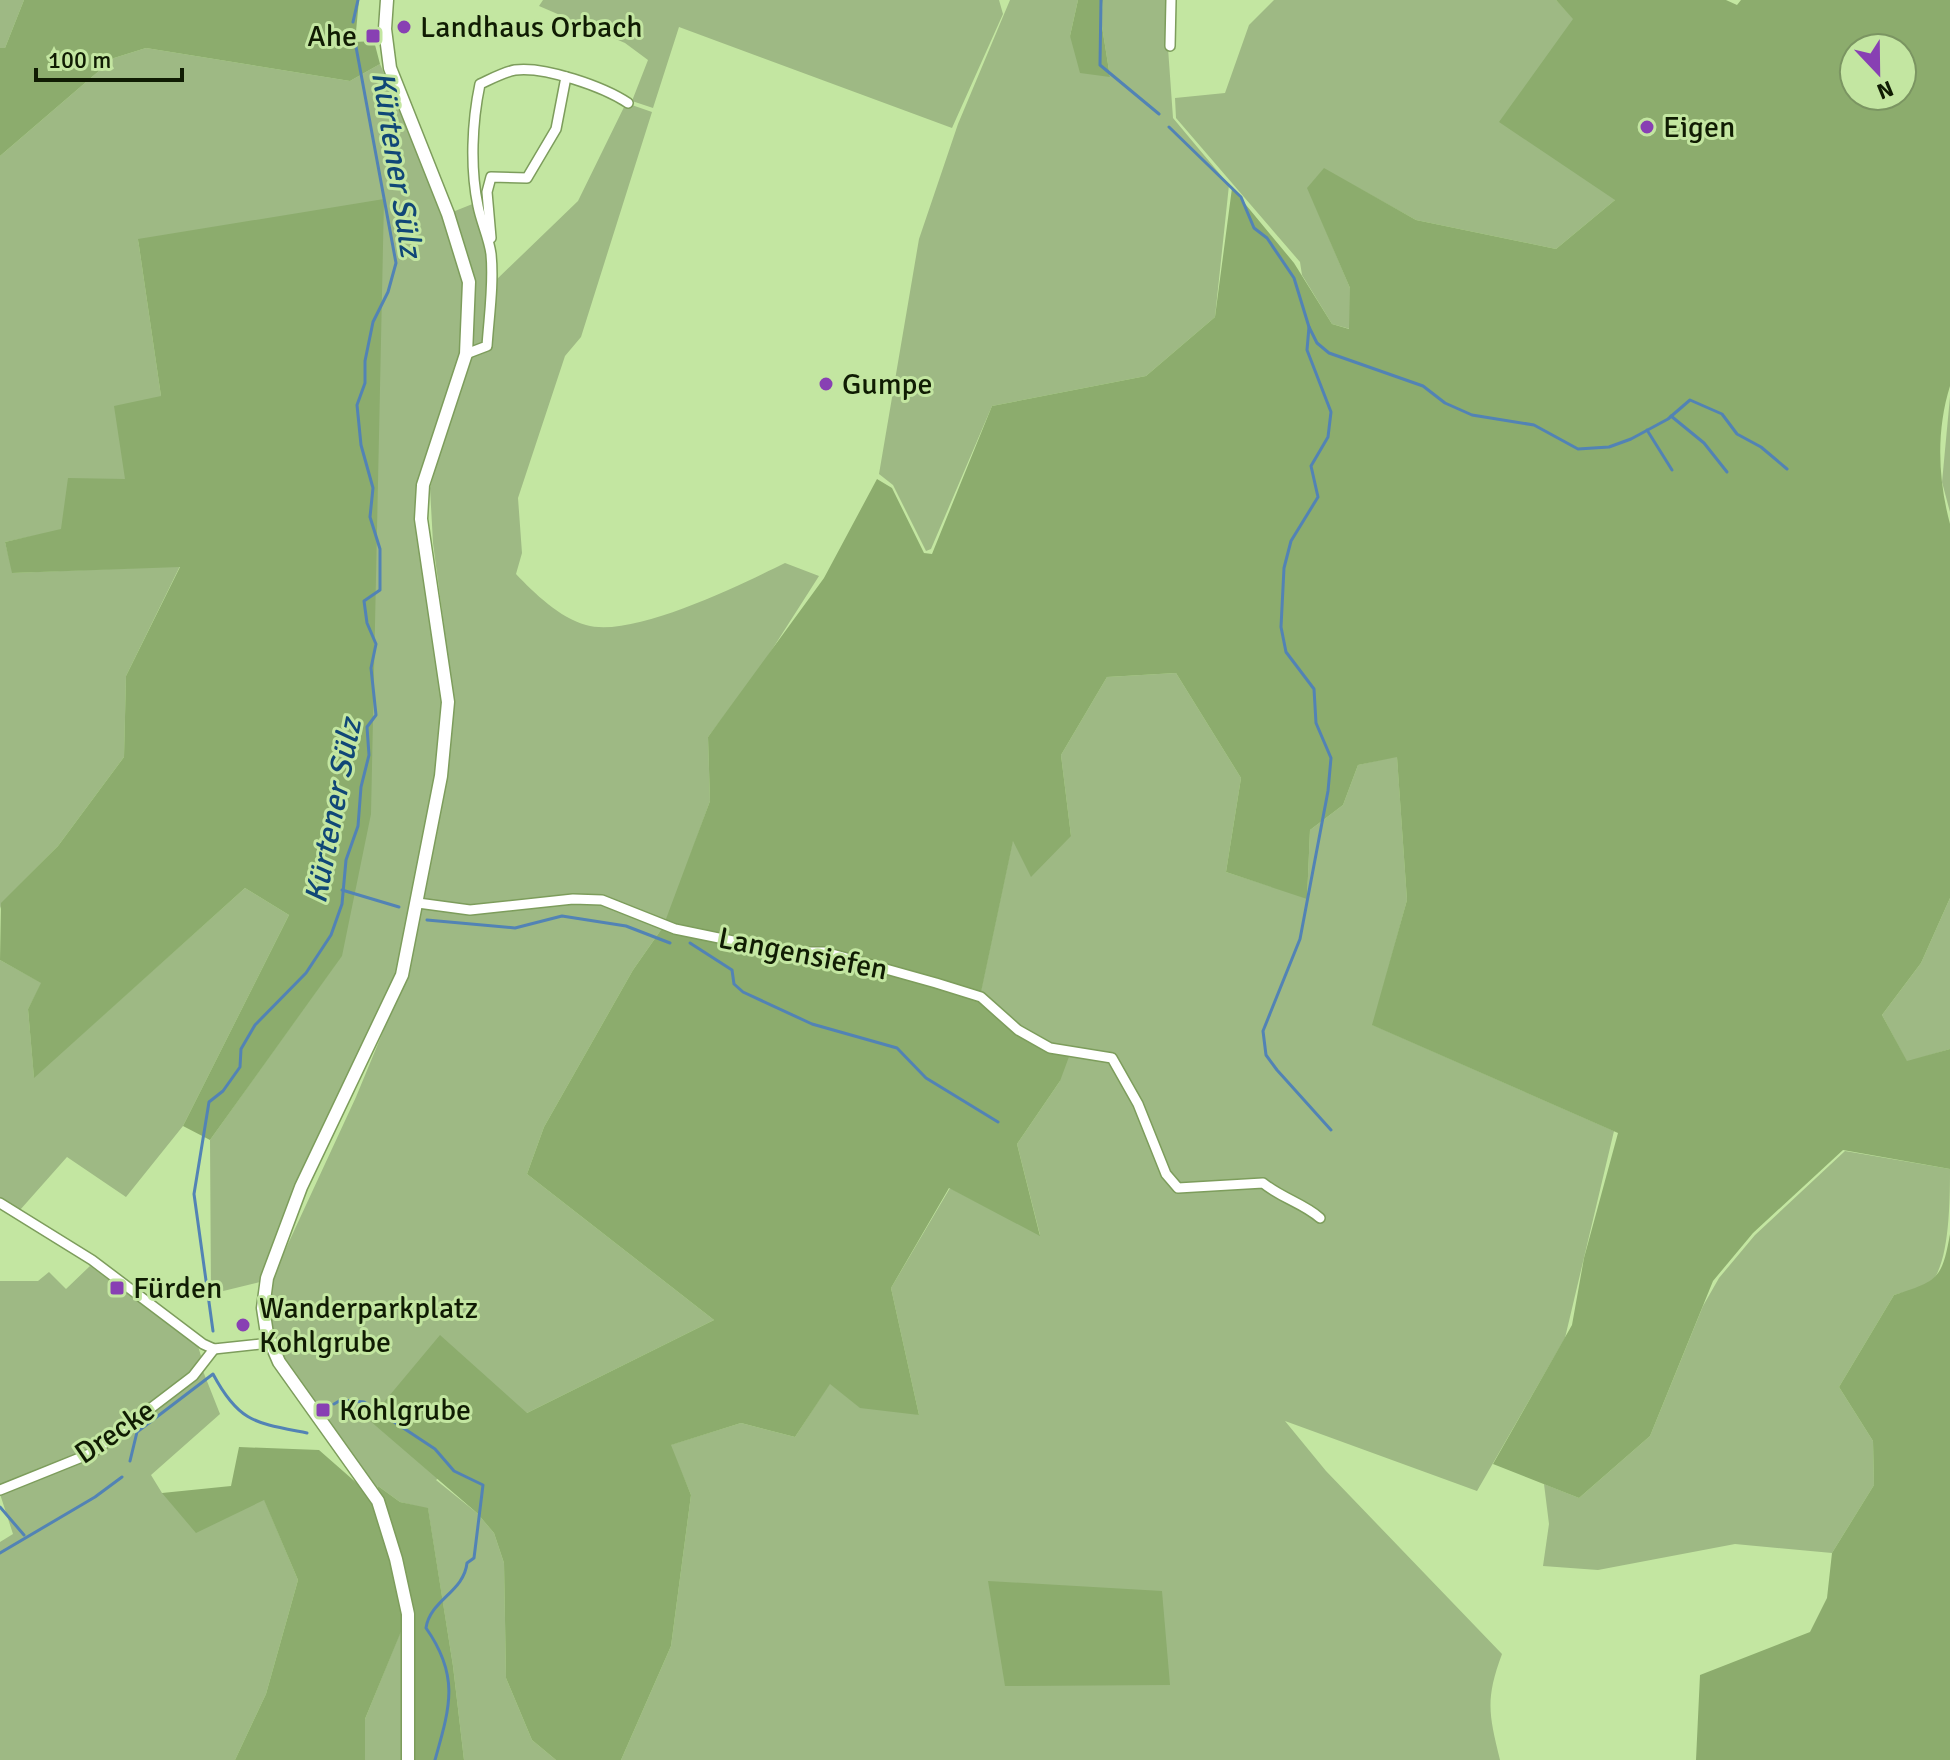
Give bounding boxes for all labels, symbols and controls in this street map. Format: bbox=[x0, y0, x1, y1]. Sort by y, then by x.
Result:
place label: Landhaus Orbach bbox=[420, 9, 643, 46]
place label: Ahe bbox=[307, 18, 357, 55]
marker: Landhaus Orbach bbox=[395, 18, 413, 36]
marker: Ahe bbox=[364, 27, 382, 45]
scale bar bbox=[36, 32, 182, 82]
north arrow bbox=[1838, 32, 1918, 112]
text: 100 m bbox=[48, 45, 111, 75]
water label: Kürtener Sülz bbox=[363, 69, 431, 262]
text: N bbox=[1873, 75, 1897, 105]
place label: Eigen bbox=[1663, 109, 1735, 146]
marker: Eigen bbox=[1638, 118, 1656, 136]
place label: Gumpe bbox=[842, 366, 933, 403]
marker: Gumpe bbox=[817, 375, 835, 393]
water label: Kürtener Sülz bbox=[296, 713, 371, 907]
street label: Langensiefen bbox=[715, 919, 891, 989]
place label: Fürden bbox=[133, 1270, 222, 1307]
marker: Fürden bbox=[108, 1279, 126, 1297]
place label: Wanderparkplatz Kohlgrube bbox=[259, 1290, 478, 1361]
marker: Wanderparkplatz Kohlgrube bbox=[234, 1316, 252, 1334]
street label: Drecke bbox=[68, 1392, 162, 1472]
place label: Kohlgrube bbox=[339, 1392, 471, 1429]
marker: Kohlgrube bbox=[314, 1401, 332, 1419]

